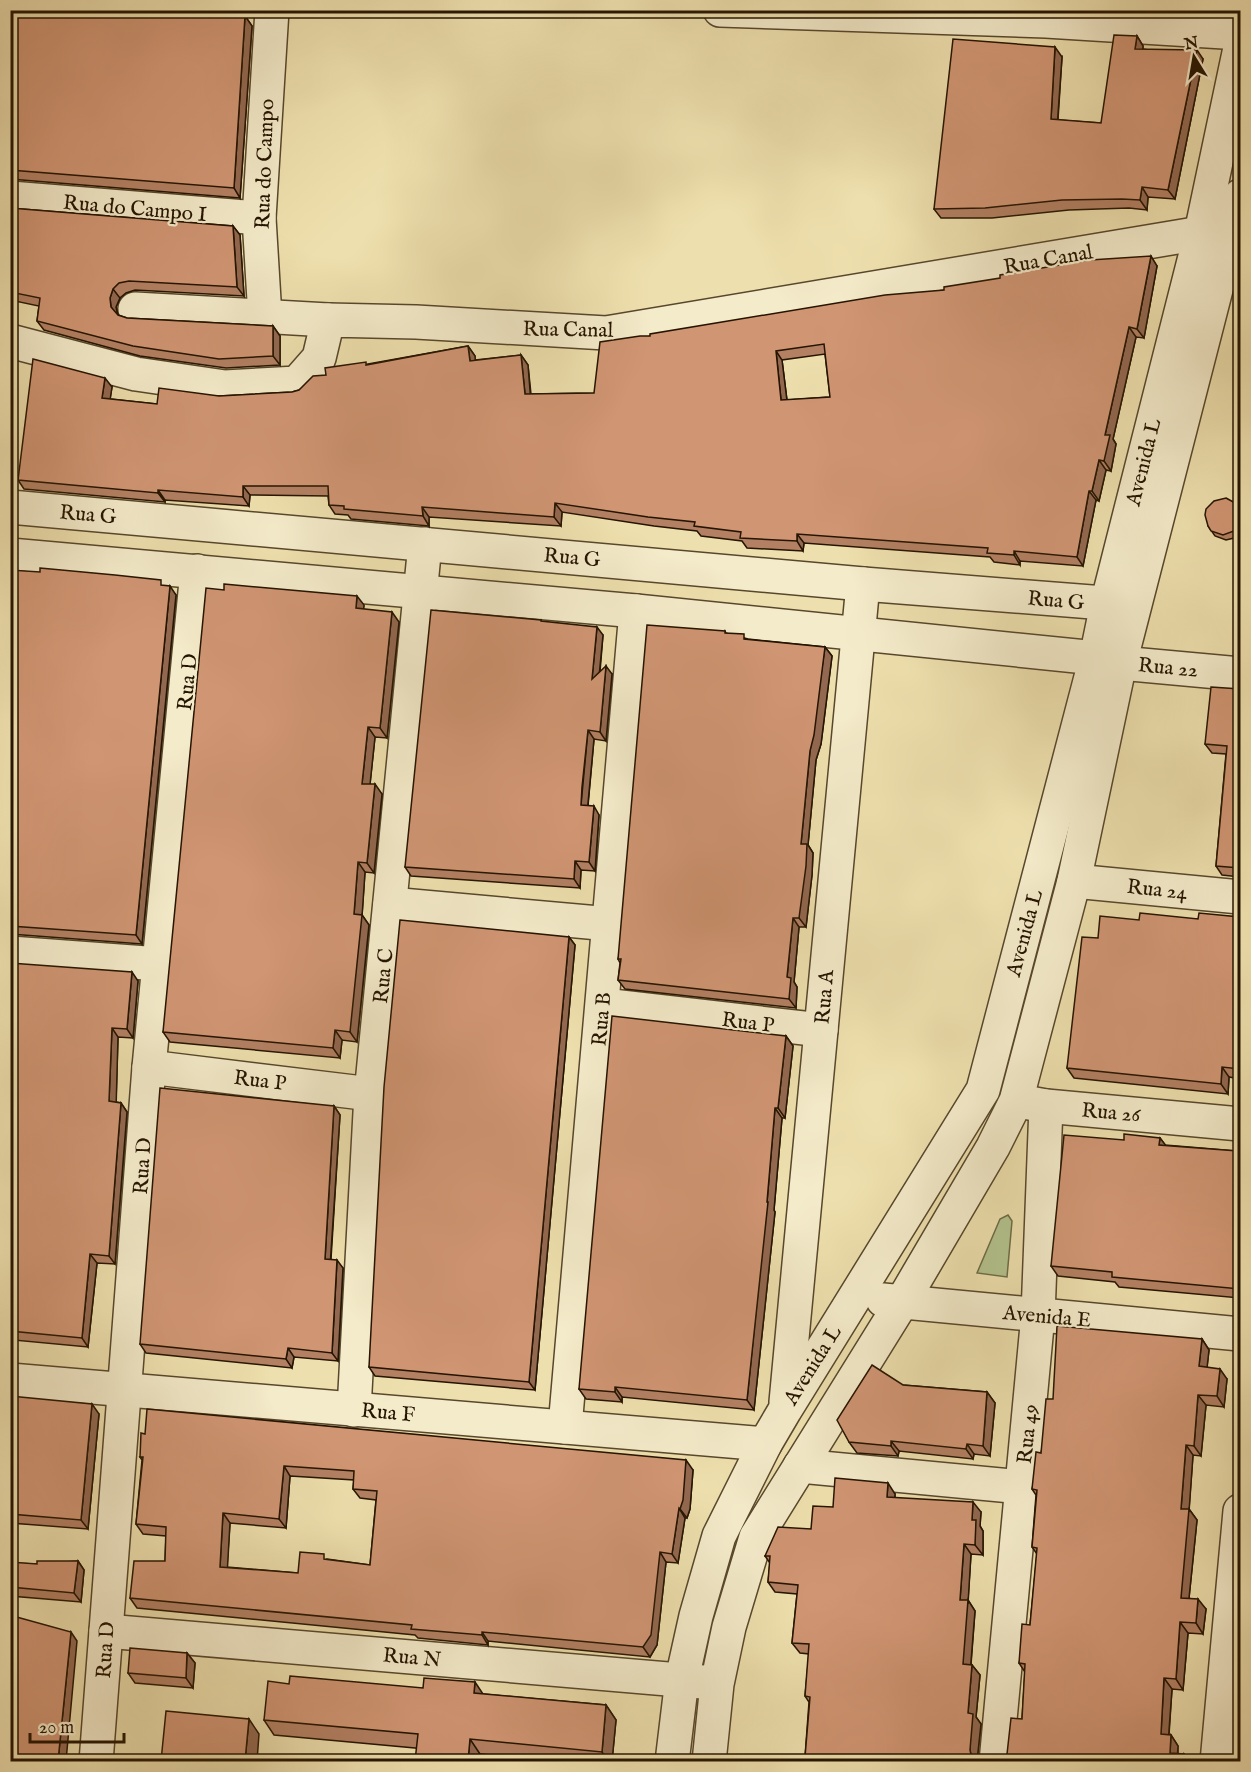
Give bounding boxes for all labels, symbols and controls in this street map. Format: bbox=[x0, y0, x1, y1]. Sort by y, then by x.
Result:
north arrow bbox=[1164, 27, 1224, 87]
text: N bbox=[1182, 33, 1200, 56]
street label: Rua do Campo bbox=[250, 98, 281, 230]
street label: Rua do Campo I bbox=[62, 190, 208, 229]
street label: Rua Canal bbox=[1001, 239, 1095, 282]
street label: Rua Canal bbox=[522, 316, 614, 345]
street label: Avenida L bbox=[1120, 416, 1168, 510]
street label: Rua G bbox=[58, 500, 118, 531]
street label: Rua G bbox=[542, 543, 602, 574]
street label: Rua G bbox=[1026, 586, 1086, 617]
street label: Rua D bbox=[172, 652, 205, 712]
street label: Rua 22 bbox=[1137, 652, 1199, 685]
street label: Rua 24 bbox=[1125, 874, 1189, 907]
street label: Avenida L bbox=[1001, 887, 1050, 981]
street label: Rua C bbox=[368, 947, 401, 1005]
street label: Rua A bbox=[810, 968, 841, 1026]
street label: Rua B bbox=[587, 991, 618, 1047]
street label: Rua P bbox=[720, 1007, 776, 1040]
street label: Rua P bbox=[232, 1065, 288, 1098]
street label: Rua 26 bbox=[1080, 1097, 1143, 1130]
street label: Rua D bbox=[128, 1137, 159, 1196]
street label: Avenida E bbox=[1001, 1300, 1092, 1335]
street label: Avenida L bbox=[778, 1321, 848, 1412]
street label: Rua F bbox=[360, 1398, 416, 1429]
street label: Rua 49 bbox=[1012, 1403, 1045, 1465]
street label: Rua D bbox=[91, 1621, 122, 1680]
street label: Rua N bbox=[382, 1642, 442, 1674]
scale bar bbox=[30, 1706, 124, 1744]
text: 20 m bbox=[39, 1717, 74, 1740]

